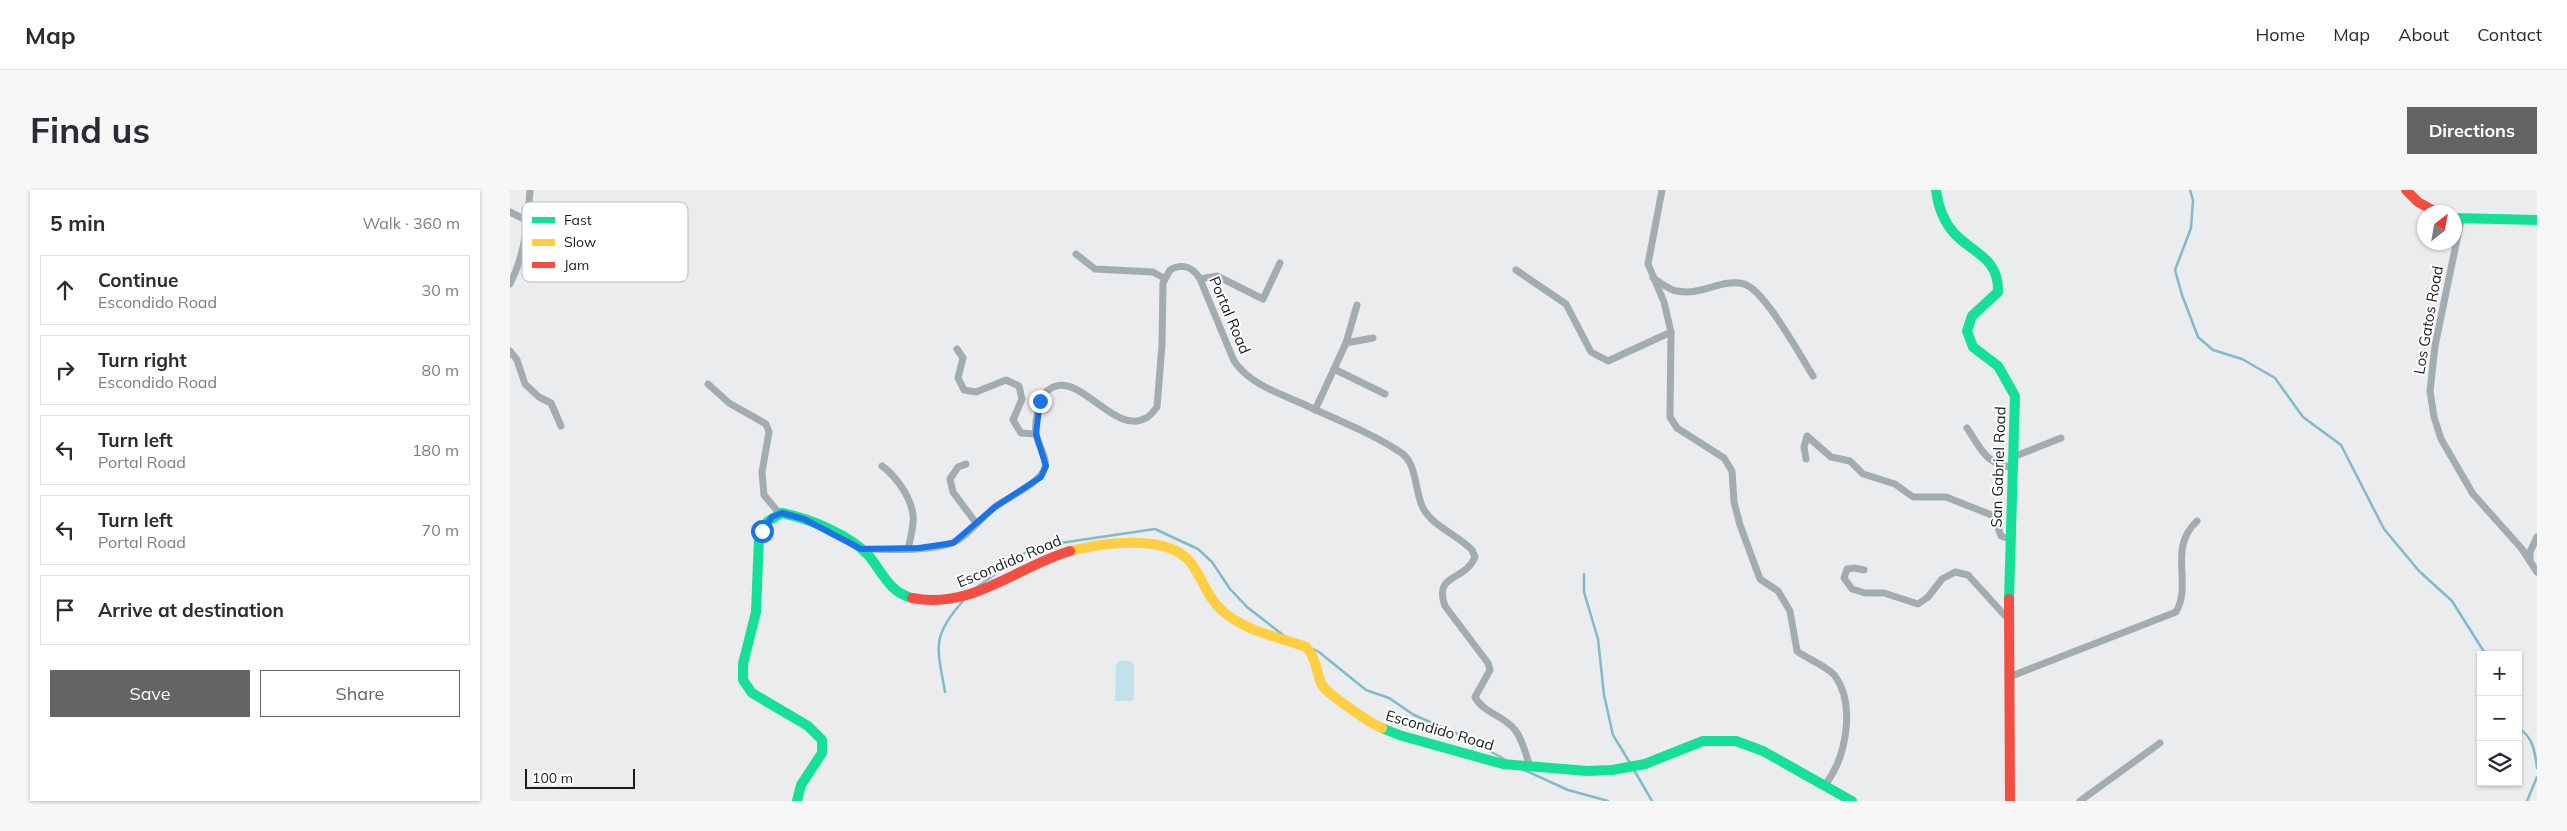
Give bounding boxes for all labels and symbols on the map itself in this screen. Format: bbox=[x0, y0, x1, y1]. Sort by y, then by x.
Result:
legend bbox=[522, 202, 688, 282]
north arrow bbox=[2417, 205, 2462, 250]
text: Fast bbox=[564, 211, 592, 229]
text: Slow bbox=[564, 233, 596, 251]
text: Jam bbox=[564, 256, 589, 274]
street label: Los Gatos Road bbox=[2409, 264, 2447, 376]
street label: Portal Road bbox=[1205, 273, 1255, 357]
route end bbox=[1029, 390, 1052, 413]
street label: San Gabriel Road bbox=[1986, 406, 2010, 528]
route start bbox=[751, 520, 774, 543]
street label: Escondido Road bbox=[954, 530, 1064, 592]
street label: Escondido Road bbox=[1384, 705, 1496, 755]
scale bar bbox=[525, 766, 635, 789]

